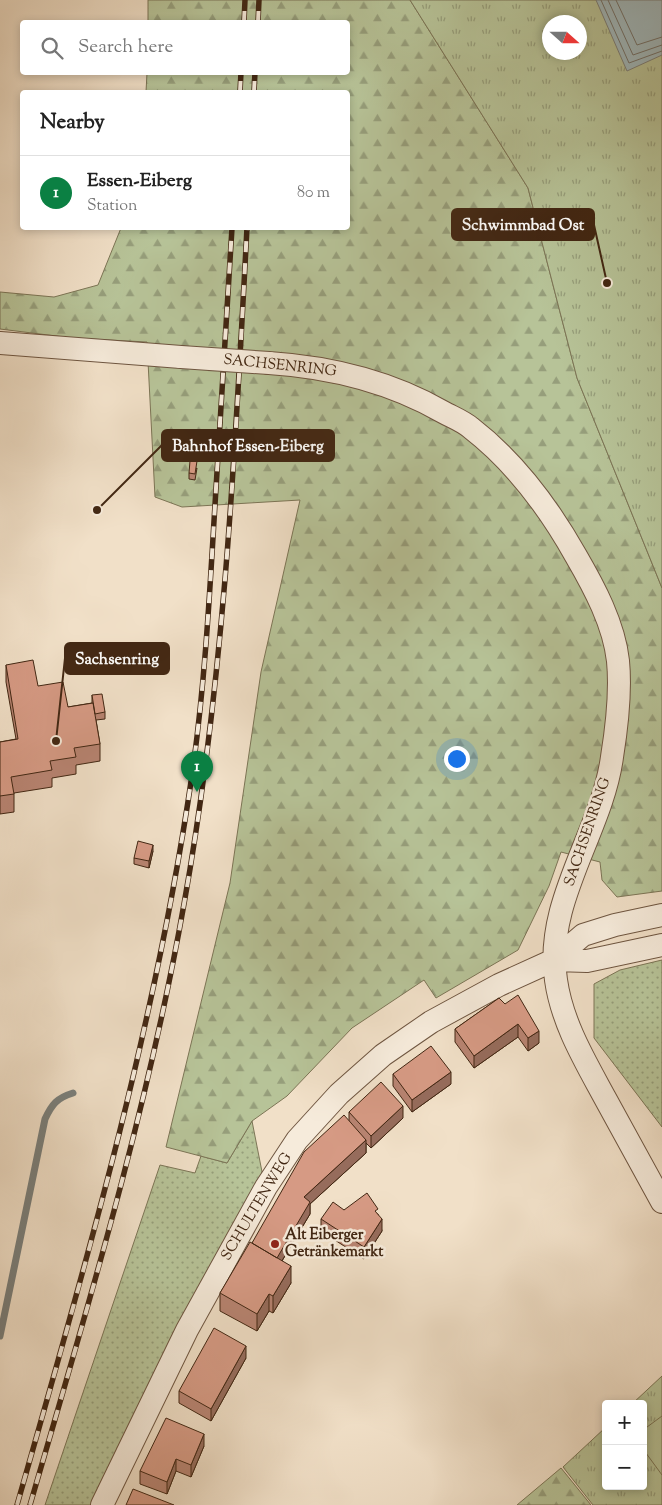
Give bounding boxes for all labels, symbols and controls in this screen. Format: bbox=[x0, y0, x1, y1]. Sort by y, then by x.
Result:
north arrow bbox=[542, 15, 587, 60]
search box bbox=[20, 20, 350, 75]
icon: search bbox=[38, 34, 66, 62]
text: Search here bbox=[78, 34, 173, 61]
text: Nearby bbox=[40, 108, 105, 138]
text: Essen-Eiberg bbox=[87, 168, 192, 195]
text: 1 bbox=[53, 182, 59, 205]
text: 80 m bbox=[297, 182, 330, 205]
text: Station bbox=[87, 195, 137, 218]
callout: Schwimmbad Ost bbox=[452, 209, 594, 240]
text: Schwimmbad Ost bbox=[462, 215, 585, 238]
street label: SACHSENRING bbox=[222, 350, 338, 382]
callout: Bahnhof Essen-Eiberg bbox=[162, 430, 334, 461]
text: Bahnhof Essen-Eiberg bbox=[172, 436, 324, 459]
callout: Sachsenring bbox=[65, 643, 169, 674]
text: Sachsenring bbox=[75, 649, 159, 672]
your location bbox=[444, 746, 470, 772]
pin: 1 bbox=[181, 751, 213, 792]
street label: SACHSENRING bbox=[560, 775, 616, 889]
street label: SCHULTENWEG bbox=[216, 1149, 298, 1265]
place label: Alt Eiberger Getränkemarkt bbox=[285, 1225, 384, 1263]
marker: Alt Eiberger Getränkemarkt bbox=[269, 1238, 281, 1250]
map controls bbox=[602, 1400, 647, 1490]
button: + bbox=[602, 1400, 647, 1445]
button: − bbox=[602, 1445, 647, 1490]

